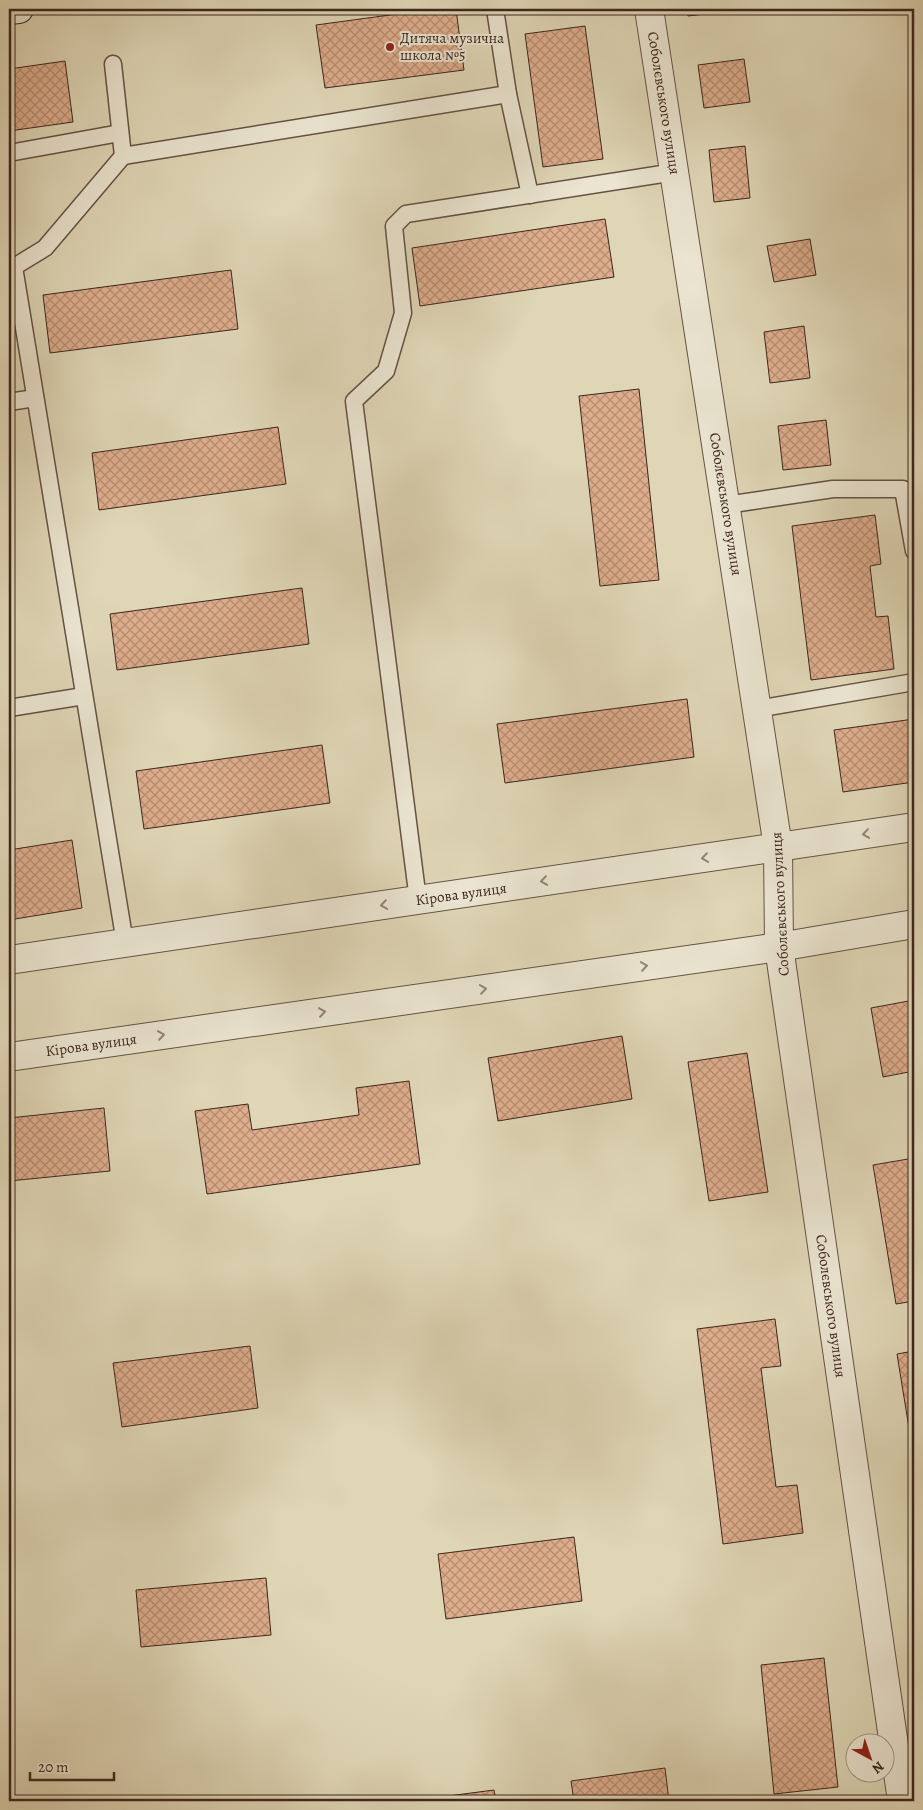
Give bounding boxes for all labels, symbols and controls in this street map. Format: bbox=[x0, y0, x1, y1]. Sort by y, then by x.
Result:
place label: Дитяча музична школа №5 bbox=[400, 28, 504, 65]
street label: Соболєвського вулиця bbox=[643, 30, 685, 176]
marker: Дитяча музична школа №5 bbox=[384, 41, 396, 53]
street label: Соболєвського вулиця bbox=[705, 431, 747, 577]
one-way arrow bbox=[862, 828, 870, 839]
street label: Соболєвського вулиця bbox=[766, 831, 794, 977]
one-way arrow bbox=[701, 852, 710, 862]
one-way arrow bbox=[540, 876, 549, 886]
street label: Кірова вулиця bbox=[414, 878, 508, 910]
one-way arrow bbox=[379, 899, 387, 910]
one-way arrow bbox=[640, 961, 648, 972]
one-way arrow bbox=[479, 984, 487, 995]
one-way arrow bbox=[318, 1007, 326, 1018]
street label: Кірова вулиця bbox=[44, 1029, 138, 1061]
one-way arrow bbox=[157, 1030, 165, 1041]
street label: Соболєвського вулиця bbox=[811, 1233, 851, 1379]
north arrow bbox=[846, 1732, 896, 1782]
scale bar bbox=[30, 1750, 114, 1782]
text: 20 m bbox=[38, 1757, 69, 1777]
text: N bbox=[868, 1757, 888, 1778]

